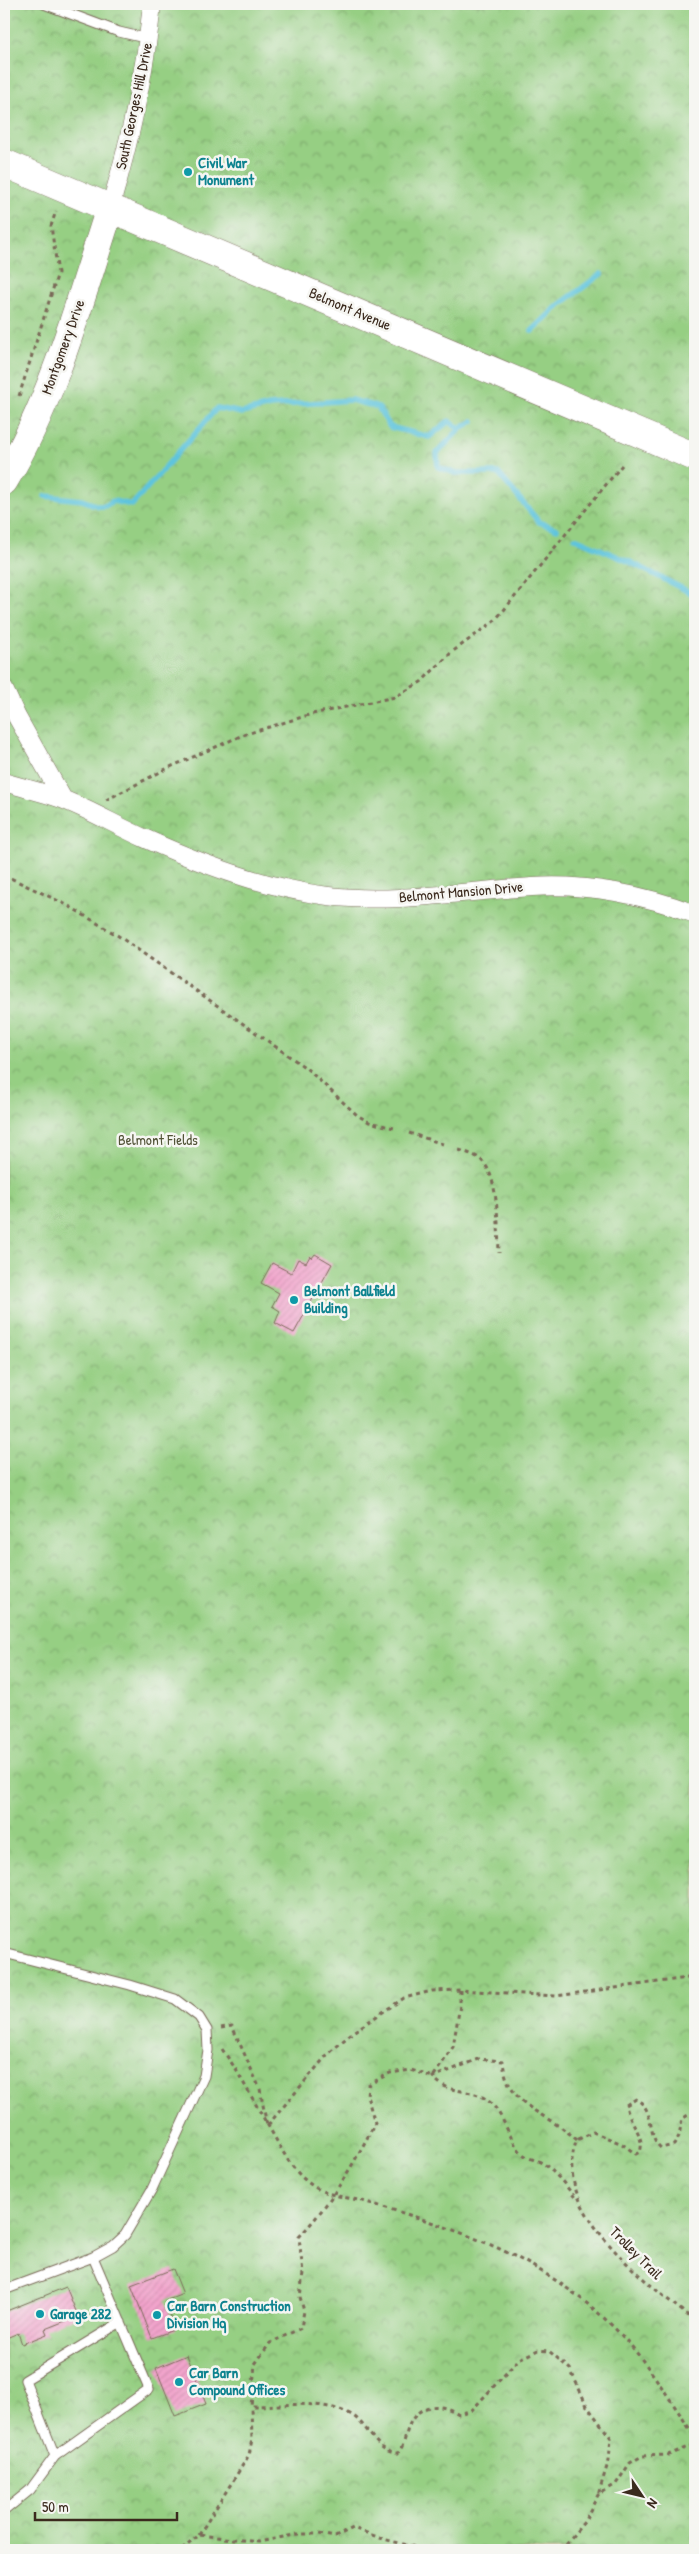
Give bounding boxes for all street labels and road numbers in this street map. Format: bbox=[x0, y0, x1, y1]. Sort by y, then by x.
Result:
street label: South Georges Hill Drive bbox=[110, 40, 157, 171]
street label: Belmont Avenue bbox=[306, 282, 394, 335]
street label: Montgomery Drive bbox=[36, 296, 89, 397]
street label: Belmont Mansion Drive bbox=[398, 876, 524, 907]
street label: Trolley Trail bbox=[605, 2221, 668, 2284]

